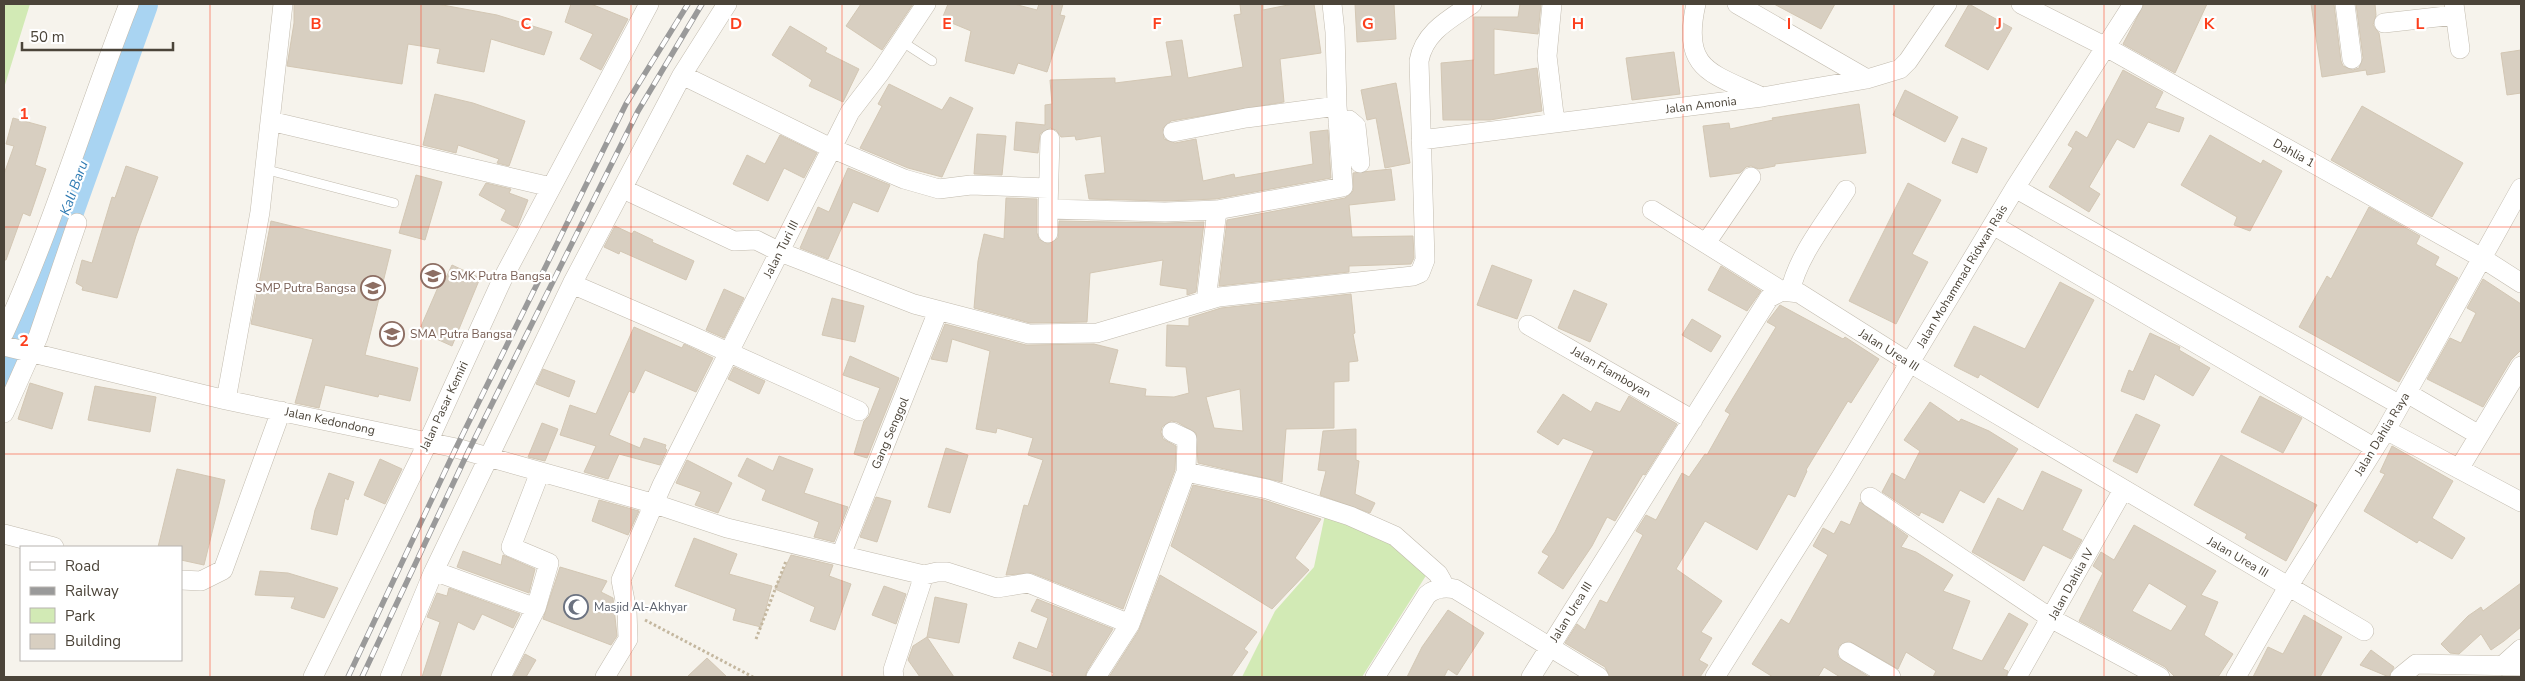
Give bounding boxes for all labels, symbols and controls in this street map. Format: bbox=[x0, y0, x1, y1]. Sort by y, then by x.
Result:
text: B bbox=[310, 13, 322, 35]
text: C bbox=[521, 13, 532, 35]
text: D bbox=[730, 13, 742, 35]
text: E bbox=[942, 13, 952, 35]
text: F bbox=[1153, 13, 1162, 35]
text: G bbox=[1362, 13, 1374, 35]
text: H bbox=[1572, 13, 1584, 35]
text: I bbox=[1787, 13, 1791, 35]
text: J bbox=[1995, 13, 2002, 35]
text: K bbox=[2204, 13, 2216, 35]
text: L bbox=[2416, 13, 2425, 35]
scale bar bbox=[22, 20, 174, 52]
text: 50 m bbox=[30, 27, 65, 47]
street label: Jalan Amonia bbox=[1663, 93, 1738, 117]
text: 1 bbox=[19, 103, 29, 125]
street label: Dahlia 1 bbox=[2270, 135, 2318, 171]
water label: Kali Baru bbox=[55, 158, 93, 218]
street label: Jalan Mohammad Ridwan Rais bbox=[1912, 201, 2011, 351]
street label: Jalan Turi III bbox=[759, 218, 802, 281]
school or university icon: SMK Putra Bangsa bbox=[420, 263, 446, 289]
place label: SMK Putra Bangsa bbox=[450, 268, 551, 284]
school or university icon: SMP Putra Bangsa bbox=[360, 275, 386, 301]
place label: SMP Putra Bangsa bbox=[255, 280, 356, 296]
school or university icon: SMA Putra Bangsa bbox=[379, 321, 405, 347]
street label: Jalan Urea III bbox=[1855, 325, 1922, 375]
place label: SMA Putra Bangsa bbox=[410, 326, 512, 342]
text: 2 bbox=[19, 330, 29, 352]
street label: Jalan Flamboyan bbox=[1567, 342, 1654, 401]
street label: Jalan Pasar Kemiri bbox=[416, 359, 472, 454]
street label: Jalan Dahlia Raya bbox=[2350, 389, 2413, 480]
street label: Gang Senggol bbox=[868, 394, 913, 472]
street label: Jalan Kedondong bbox=[282, 403, 377, 438]
street label: Jalan Urea III bbox=[2204, 533, 2271, 581]
street label: Jalan Dahlia IV bbox=[2044, 545, 2098, 623]
legend bbox=[20, 546, 182, 661]
text: Road bbox=[65, 556, 100, 576]
street label: Jalan Urea III bbox=[1546, 579, 1596, 646]
text: Railway bbox=[65, 581, 119, 601]
mosque icon: Masjid Al-Akhyar bbox=[563, 594, 589, 620]
place label: Masjid Al-Akhyar bbox=[594, 599, 688, 615]
text: Park bbox=[65, 606, 95, 626]
text: Building bbox=[65, 631, 121, 651]

